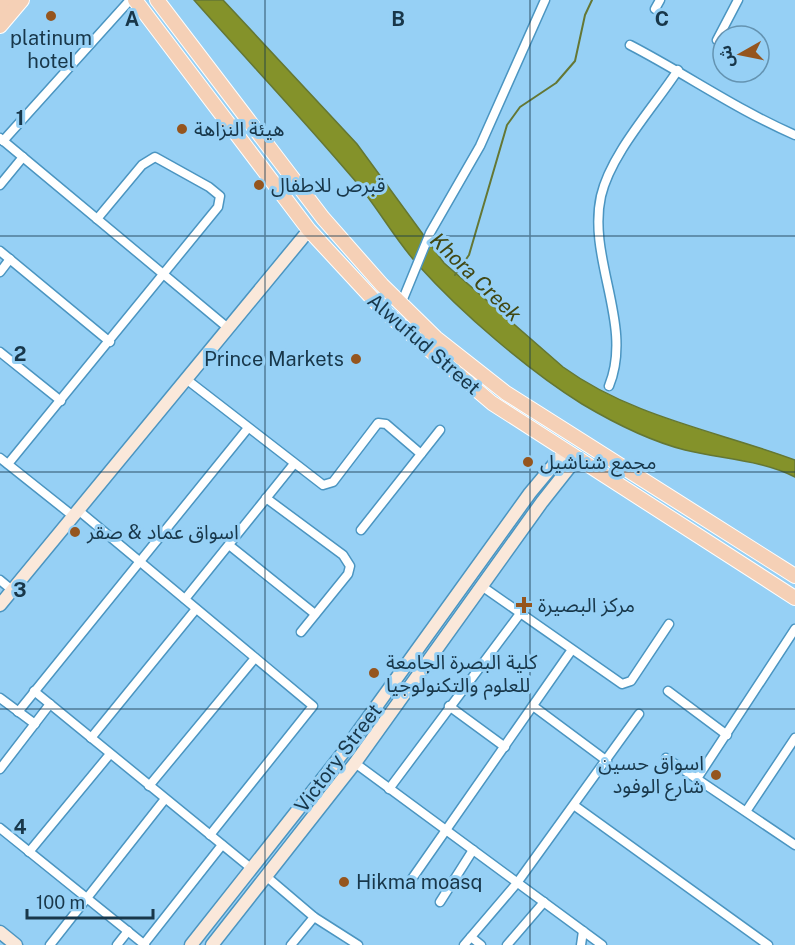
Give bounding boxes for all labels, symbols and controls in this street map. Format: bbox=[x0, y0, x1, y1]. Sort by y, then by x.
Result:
text: A bbox=[125, 7, 139, 31]
text: B bbox=[391, 7, 405, 31]
text: C bbox=[655, 7, 669, 31]
marker: platinum hotel bbox=[44, 9, 58, 23]
north arrow bbox=[711, 24, 771, 84]
place label: platinum hotel bbox=[10, 26, 92, 73]
text: ش bbox=[716, 44, 738, 69]
text: 1 bbox=[16, 106, 24, 130]
place label: هيئة النزاهة bbox=[194, 117, 285, 141]
marker: هيئة النزاهة bbox=[175, 122, 189, 136]
place label: قبرص للاطفال bbox=[271, 173, 385, 197]
marker: قبرص للاطفال bbox=[252, 178, 266, 192]
water label: Khora Creek bbox=[425, 227, 527, 327]
street label: Alwufud Street bbox=[363, 288, 485, 400]
text: 2 bbox=[14, 342, 26, 366]
place label: Prince Markets bbox=[204, 347, 344, 371]
marker: Prince Markets bbox=[349, 352, 363, 366]
place label: مجمع شناشيل bbox=[540, 450, 656, 477]
marker: مجمع شناشيل bbox=[521, 455, 535, 469]
place label: اسواق عماد & صقر bbox=[86, 520, 239, 544]
marker: اسواق عماد & صقر bbox=[68, 525, 82, 539]
text: 3 bbox=[13, 578, 27, 602]
place label: مركز البصيرة bbox=[538, 593, 635, 617]
marker: مركز البصيرة bbox=[515, 596, 533, 614]
place label: كلية البصرة الجامعة للعلوم والتكنولوجيا bbox=[386, 650, 538, 700]
marker: كلية البصرة الجامعة للعلوم والتكنولوجيا bbox=[367, 666, 381, 680]
street label: Victory Street bbox=[289, 699, 387, 817]
place label: اسواق حسين شارع الوفود bbox=[598, 751, 704, 801]
marker: اسواق حسين شارع الوفود bbox=[709, 768, 723, 782]
text: 4 bbox=[13, 815, 27, 839]
place label: Hikma moasq bbox=[356, 870, 482, 894]
marker: Hikma moasq bbox=[337, 875, 351, 889]
scale bar bbox=[27, 882, 153, 920]
text: 100 m bbox=[36, 892, 85, 913]

